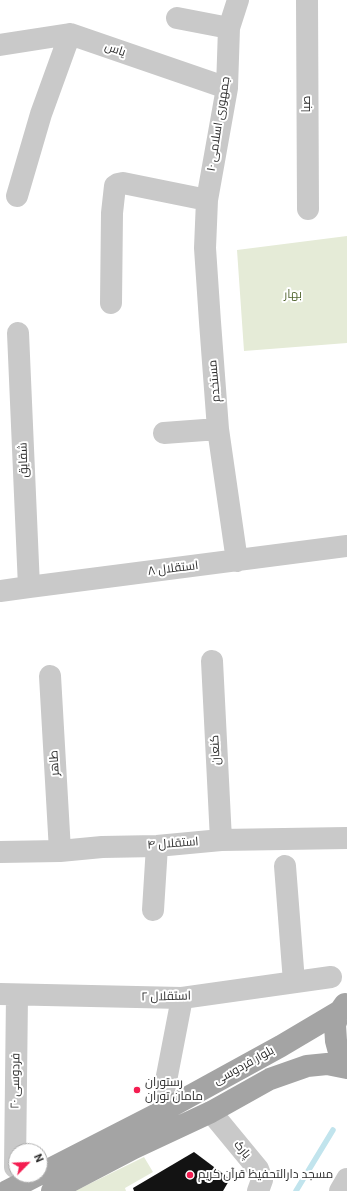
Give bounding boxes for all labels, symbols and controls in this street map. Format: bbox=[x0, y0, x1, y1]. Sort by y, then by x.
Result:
street label: یاس bbox=[103, 40, 127, 60]
street label: جمهوری اسلامی ۱۰ bbox=[204, 76, 234, 172]
street label: صبا bbox=[300, 96, 314, 112]
park label: بهار bbox=[284, 288, 302, 302]
street label: مستخدم bbox=[206, 359, 224, 403]
street label: شقایق bbox=[16, 442, 32, 478]
street label: استقلال ۸ bbox=[147, 559, 199, 579]
street label: کنعان bbox=[208, 735, 224, 765]
street label: طاهر bbox=[47, 750, 63, 776]
street label: استقلال ۴ bbox=[147, 835, 199, 853]
street label: استقلال ۲ bbox=[141, 989, 191, 1005]
street label: بلوار فردوسی bbox=[211, 1043, 277, 1089]
street label: فردوسی ۲۰ bbox=[8, 1053, 24, 1109]
place label: رستوران مامان توران bbox=[145, 1076, 203, 1104]
marker: رستوران مامان توران bbox=[132, 1085, 142, 1095]
street label: پارک bbox=[230, 1138, 254, 1162]
north arrow bbox=[8, 1143, 48, 1183]
text: N bbox=[31, 1152, 46, 1165]
place label: مسجد دارالتحفیظ قرآن کریم bbox=[198, 1168, 333, 1182]
marker: مسجد دارالتحفیظ قرآن کریم bbox=[185, 1170, 195, 1180]

